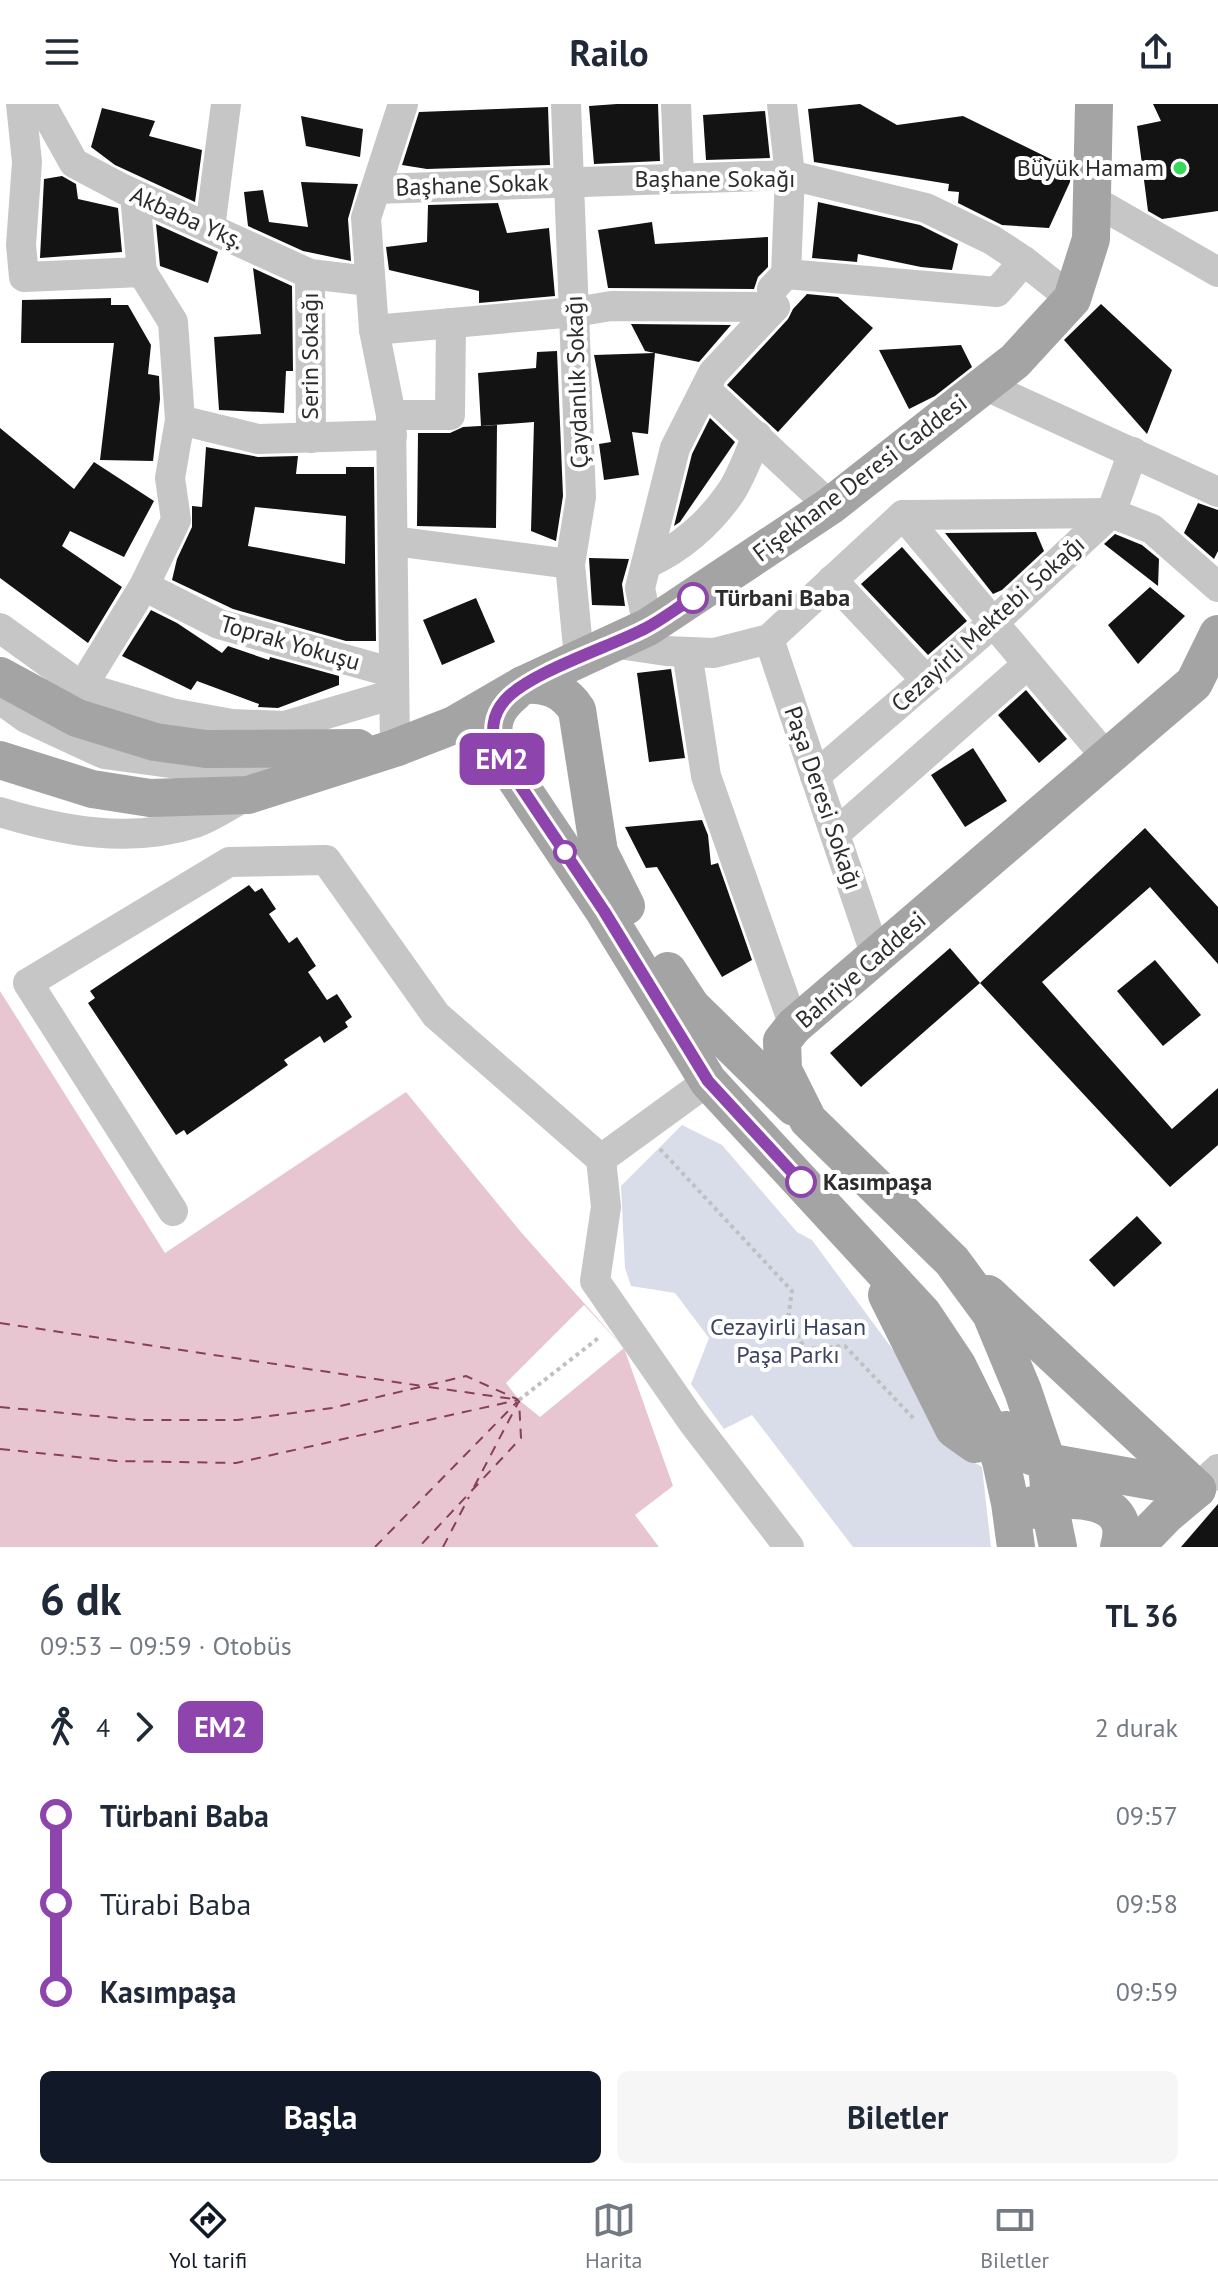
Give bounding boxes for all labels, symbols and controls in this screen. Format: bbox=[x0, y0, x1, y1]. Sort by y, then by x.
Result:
text: Railo bbox=[569, 29, 649, 76]
icon: menu bbox=[40, 30, 84, 74]
icon: share bbox=[1134, 30, 1178, 74]
place label: Büyük Hamam bbox=[1017, 152, 1164, 183]
marker: Büyük Hamam bbox=[1171, 159, 1189, 177]
street label: Başhane Sokağı bbox=[634, 163, 796, 194]
street label: Başhane Sokak bbox=[395, 166, 550, 203]
street label: Akbaba Ykş. bbox=[126, 179, 249, 256]
street label: Serin Sokağı bbox=[294, 292, 325, 420]
street label: Çaydanlık Sokağı bbox=[558, 295, 595, 469]
street label: Fişekhane Deresi Caddesi bbox=[746, 387, 973, 568]
street label: Cezayirli Mektebi Sokağı bbox=[884, 528, 1091, 719]
place label: Türbani Baba bbox=[715, 582, 850, 613]
marker: Türbani Baba bbox=[678, 583, 708, 613]
street label: Toprak Yokuşu bbox=[217, 608, 364, 677]
street label: Paşa Deresi Sokağı bbox=[777, 702, 869, 894]
line badge: EM2 bbox=[456, 733, 548, 785]
text: EM2 bbox=[476, 740, 528, 777]
unlabelled marker bbox=[554, 841, 576, 863]
street label: Bahriye Caddesi bbox=[789, 904, 932, 1035]
place label: Kasımpaşa bbox=[823, 1166, 932, 1197]
marker: Kasımpaşa bbox=[786, 1167, 816, 1197]
park label: Cezayirli Hasan Paşa Parkı bbox=[710, 1311, 866, 1370]
text: 6 dk bbox=[40, 1570, 121, 1627]
text: TL 36 bbox=[1105, 1596, 1178, 1635]
text: 09:53 – 09:59 · Otobüs bbox=[40, 1629, 292, 1662]
icon: walk bbox=[40, 1705, 84, 1749]
icon: forward bbox=[122, 1705, 166, 1749]
text: EM2 bbox=[194, 1708, 247, 1745]
text: 4 bbox=[96, 1711, 110, 1744]
text: 2 durak bbox=[1095, 1711, 1178, 1744]
text: Türbani Baba bbox=[100, 1796, 269, 1835]
text: 09:57 bbox=[1116, 1799, 1178, 1832]
text: Türabi Baba bbox=[100, 1884, 251, 1923]
text: 09:58 bbox=[1116, 1887, 1178, 1920]
text: Kasımpaşa bbox=[100, 1972, 236, 2011]
text: 09:59 bbox=[1116, 1975, 1178, 2008]
button: Başla bbox=[40, 2071, 601, 2163]
button: Biletler bbox=[617, 2071, 1178, 2163]
tab: Yol tarifi bbox=[169, 2198, 247, 2274]
tab: Harita bbox=[585, 2198, 642, 2274]
tab: Biletler bbox=[980, 2198, 1049, 2274]

